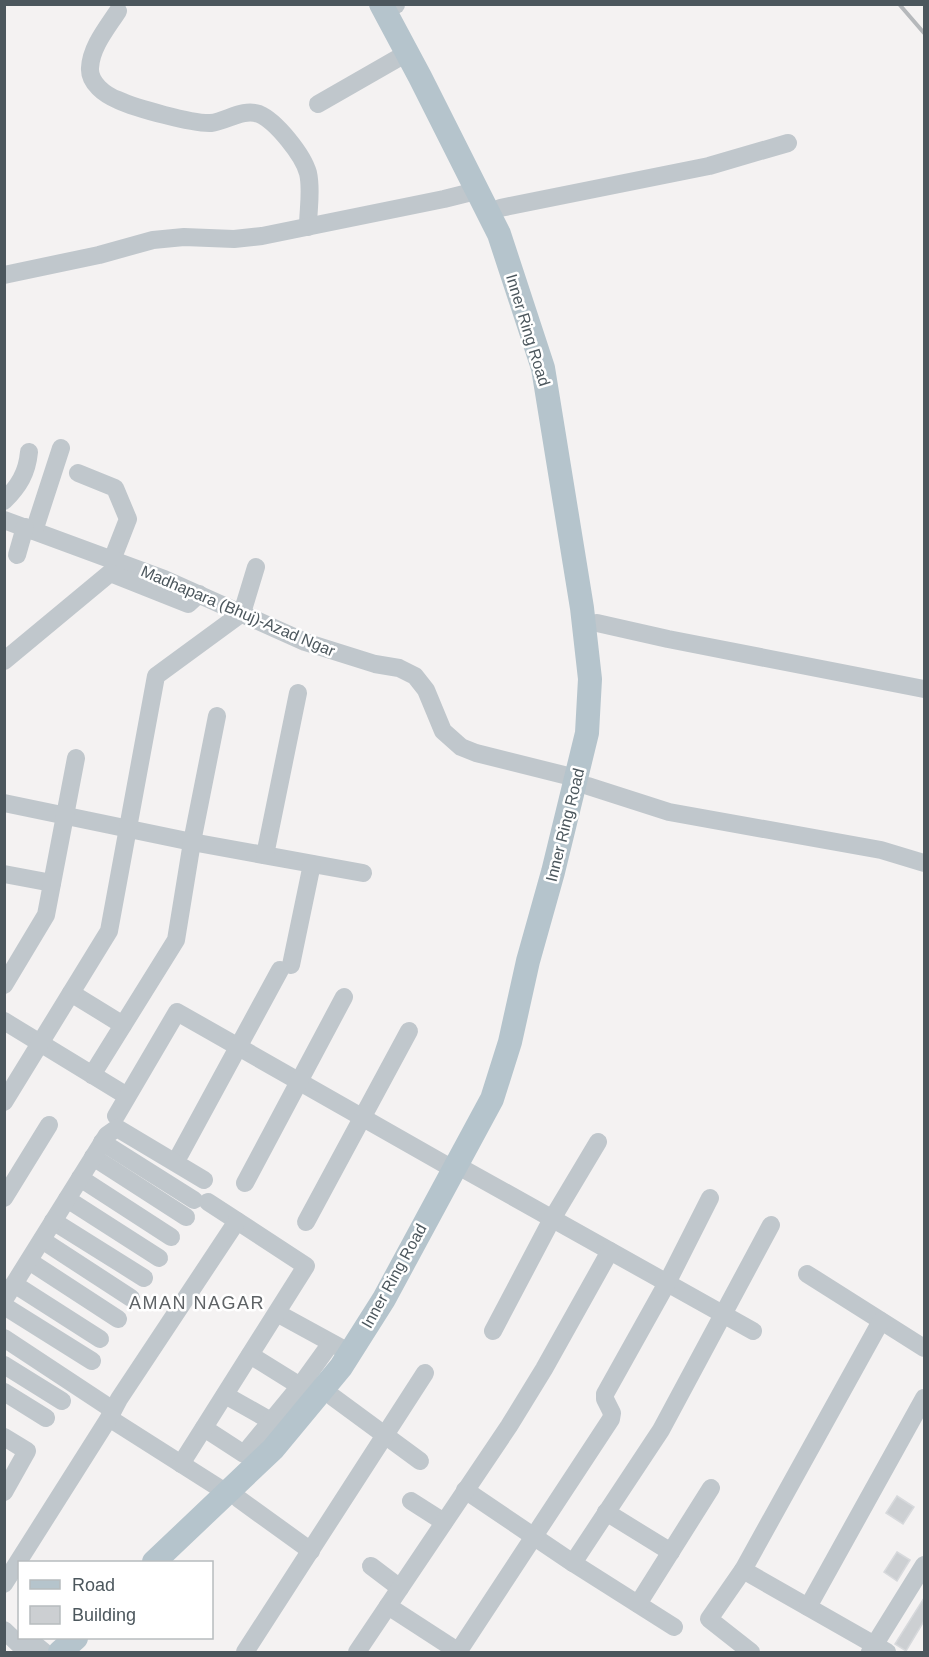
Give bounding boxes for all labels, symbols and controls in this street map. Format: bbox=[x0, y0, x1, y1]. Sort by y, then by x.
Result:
street label: Inner Ring Road bbox=[503, 272, 553, 388]
street label: Madhapara (Bhuj)-Azad Ngar bbox=[138, 562, 338, 660]
street label: Inner Ring Road bbox=[543, 766, 587, 884]
street label: Inner Ring Road bbox=[358, 1221, 430, 1331]
district label: AMAN NAGAR bbox=[129, 1293, 265, 1313]
legend bbox=[18, 1561, 213, 1639]
text: Road bbox=[72, 1575, 115, 1595]
text: Building bbox=[72, 1605, 136, 1625]

